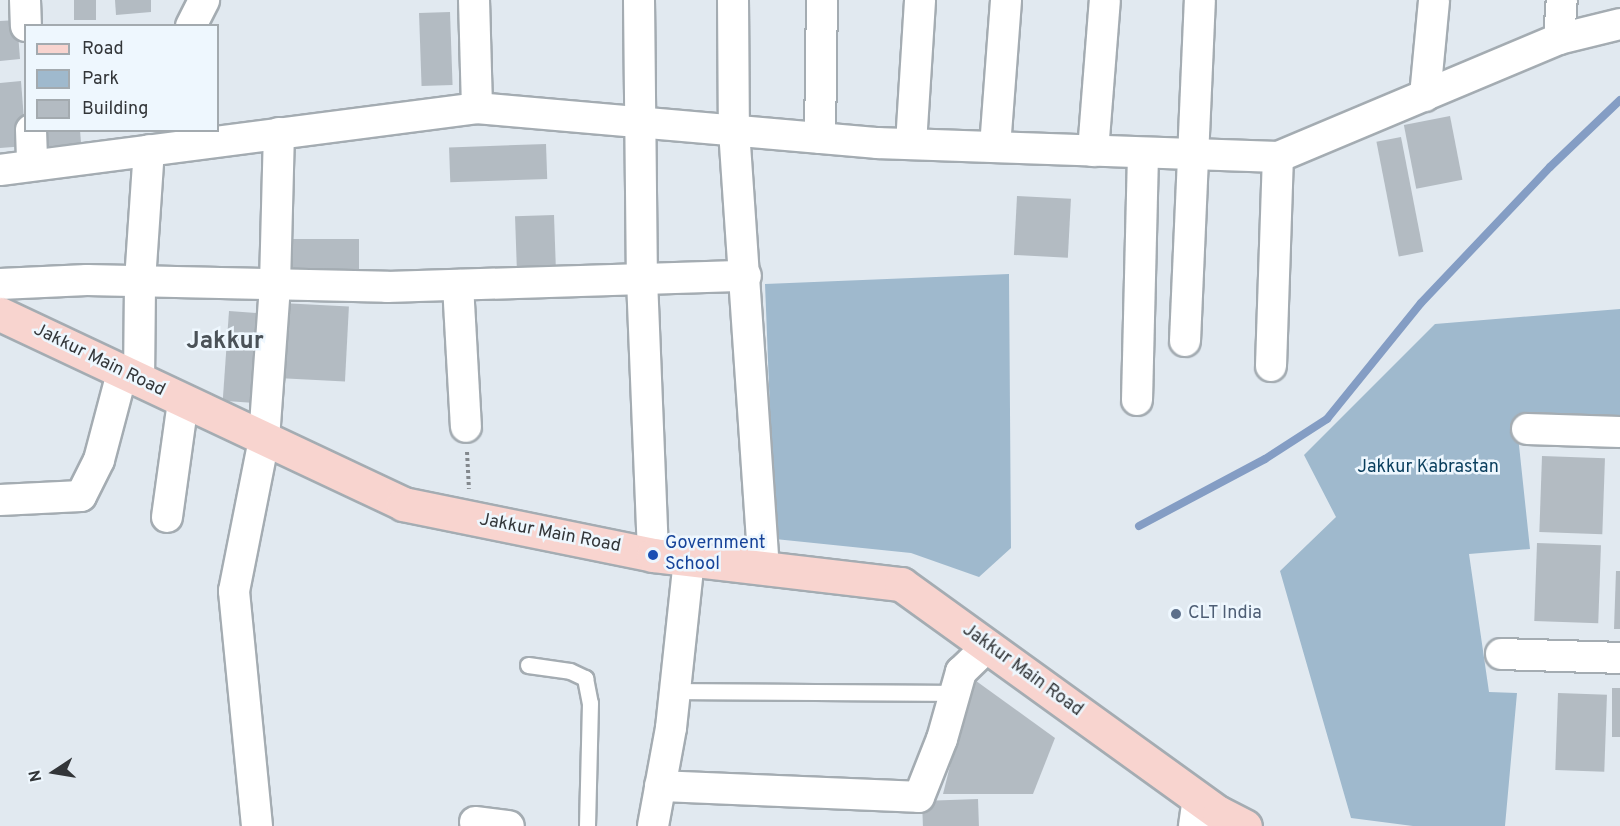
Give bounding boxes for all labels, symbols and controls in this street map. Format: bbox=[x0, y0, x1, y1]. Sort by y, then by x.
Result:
legend bbox=[24, 24, 219, 132]
text: Road bbox=[82, 38, 124, 61]
text: Park bbox=[82, 68, 119, 91]
text: Building bbox=[82, 98, 148, 121]
street label: Jakkur Main Road bbox=[30, 320, 168, 402]
district label: Jakkur bbox=[186, 329, 264, 357]
park label: Jakkur Kabrastan bbox=[1357, 457, 1499, 479]
street label: Jakkur Main Road bbox=[477, 510, 623, 558]
place label: Government School bbox=[665, 534, 766, 576]
marker: Government School bbox=[646, 548, 660, 562]
place label: CLT India bbox=[1188, 603, 1262, 625]
marker: CLT India bbox=[1169, 607, 1183, 621]
street label: Jakkur Main Road bbox=[958, 620, 1086, 722]
north arrow bbox=[24, 742, 84, 802]
text: N bbox=[25, 768, 47, 783]

